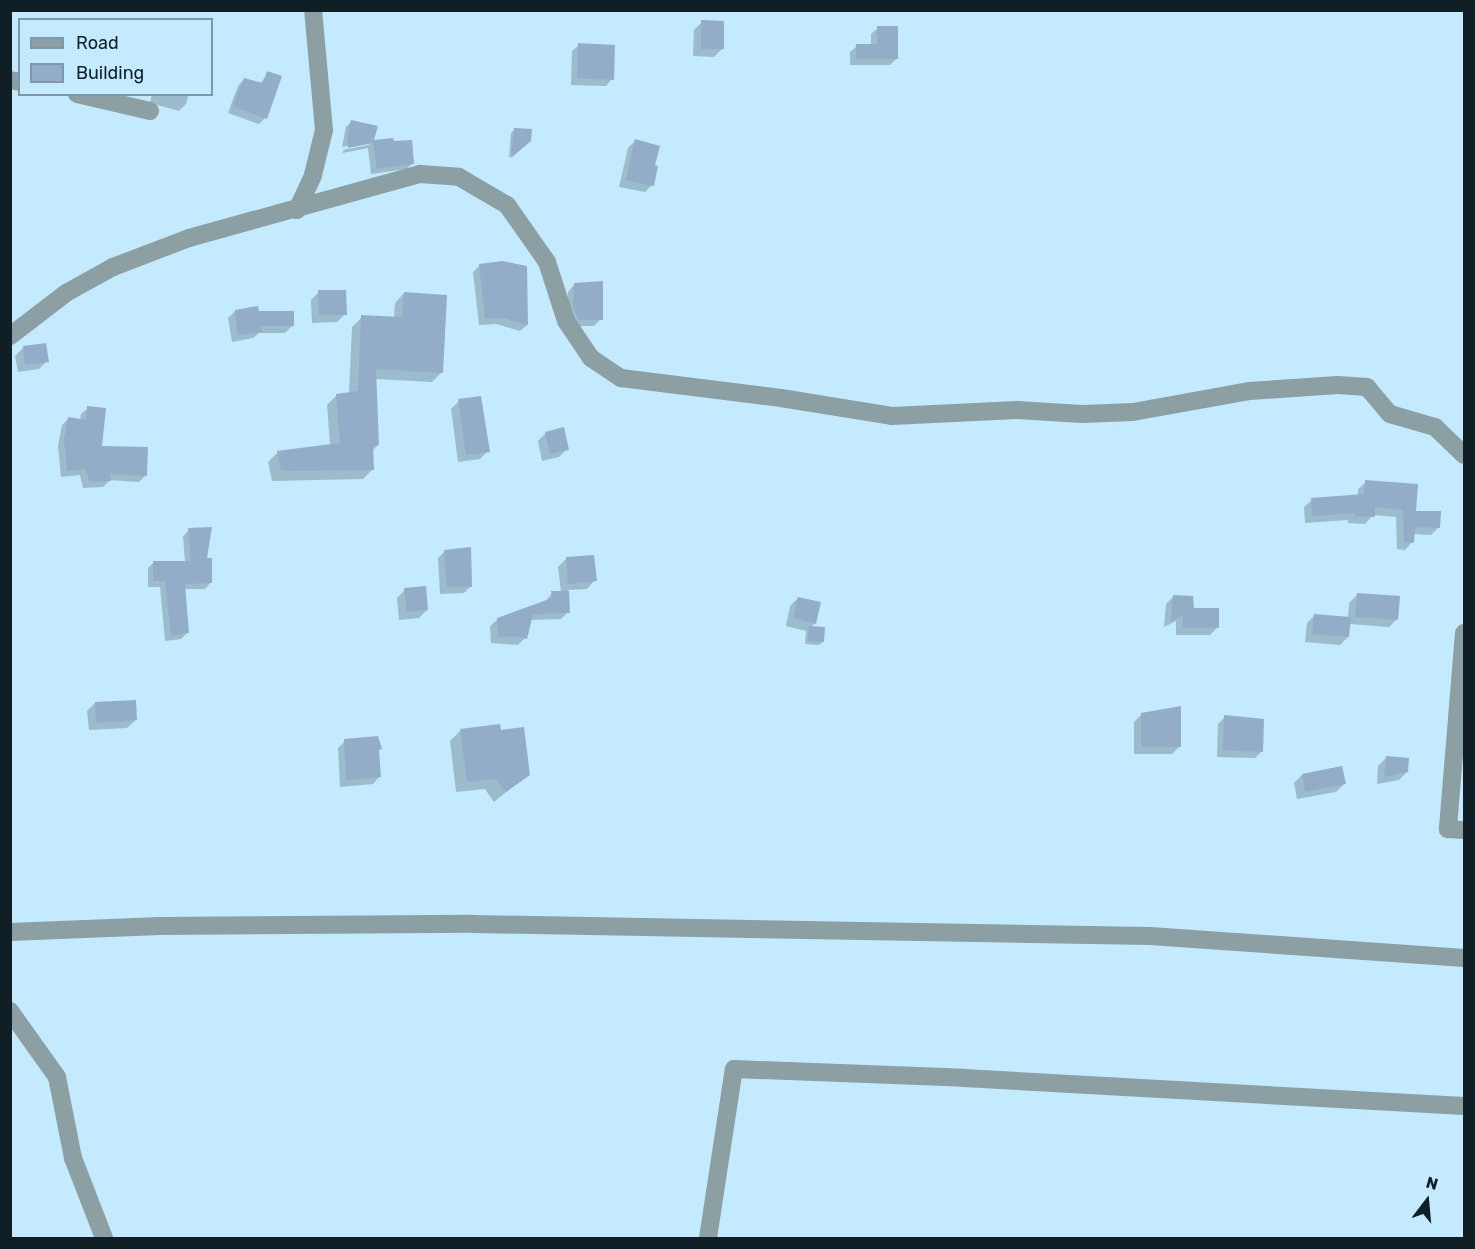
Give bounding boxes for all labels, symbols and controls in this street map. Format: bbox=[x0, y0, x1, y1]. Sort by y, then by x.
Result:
legend bbox=[18, 18, 213, 96]
text: Road bbox=[76, 32, 119, 54]
text: Building bbox=[76, 62, 144, 84]
north arrow bbox=[1397, 1171, 1457, 1231]
text: N bbox=[1424, 1172, 1440, 1194]

